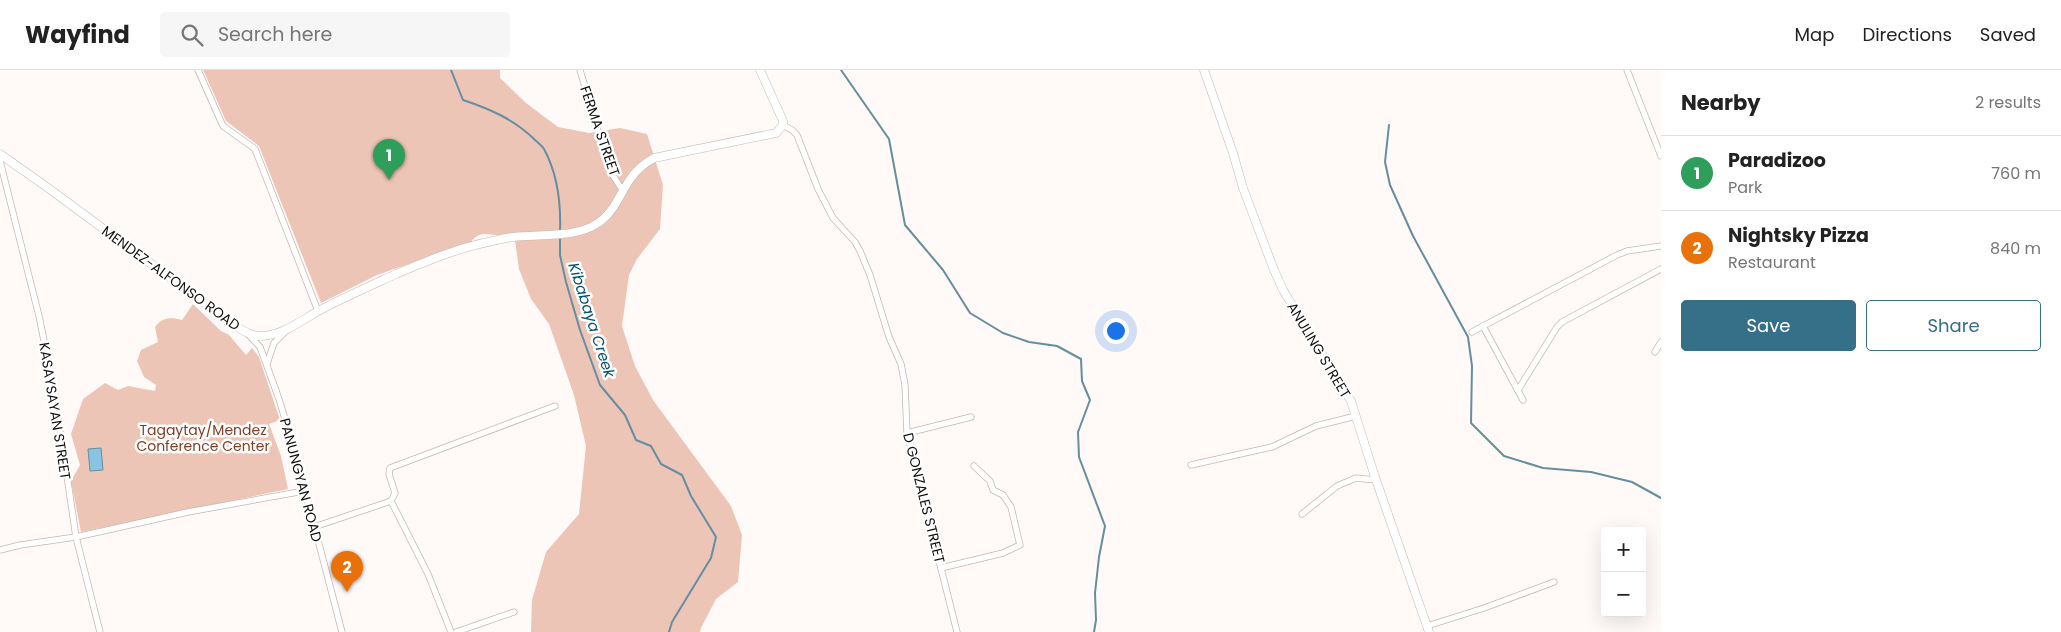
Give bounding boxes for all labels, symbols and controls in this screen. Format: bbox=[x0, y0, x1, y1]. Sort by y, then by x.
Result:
search box bbox=[160, 12, 510, 57]
text: Wayfind bbox=[25, 18, 130, 51]
icon: search bbox=[178, 21, 206, 49]
text: Search here bbox=[218, 21, 332, 48]
text: Map bbox=[1795, 22, 1834, 47]
text: Directions bbox=[1862, 22, 1952, 47]
text: Saved bbox=[1980, 22, 2036, 47]
street label: FERMA STREET bbox=[575, 83, 625, 179]
text: Nearby bbox=[1681, 88, 1761, 117]
text: 2 results bbox=[1975, 91, 2041, 114]
pin: 1 bbox=[373, 139, 405, 180]
text: Paradizoo bbox=[1728, 147, 1826, 174]
text: 1 bbox=[1694, 162, 1700, 185]
text: 760 m bbox=[1991, 162, 2041, 185]
text: Park bbox=[1728, 176, 1762, 199]
street label: MENDEZ-ALFONSO ROAD bbox=[98, 221, 244, 335]
text: Nightsky Pizza bbox=[1728, 222, 1869, 249]
text: 2 bbox=[1692, 237, 1702, 260]
text: 840 m bbox=[1990, 237, 2041, 260]
text: Restaurant bbox=[1728, 251, 1816, 274]
water label: Kibabaya Creek bbox=[564, 260, 621, 381]
street label: ANULING STREET bbox=[1282, 298, 1356, 402]
button: Save bbox=[1681, 300, 1856, 351]
button: Share bbox=[1866, 300, 2041, 351]
your location bbox=[1103, 318, 1129, 344]
street label: KASAYSAYAN STREET bbox=[34, 341, 76, 481]
street label: PANUNGYAN ROAD bbox=[275, 416, 327, 544]
park label: Tagaytay/Mendez Conference Center bbox=[136, 420, 270, 456]
street label: D GONZALES STREET bbox=[898, 431, 950, 566]
map controls bbox=[1601, 527, 1646, 617]
button: + bbox=[1601, 527, 1646, 572]
pin: 2 bbox=[331, 551, 363, 592]
button: − bbox=[1601, 572, 1646, 617]

